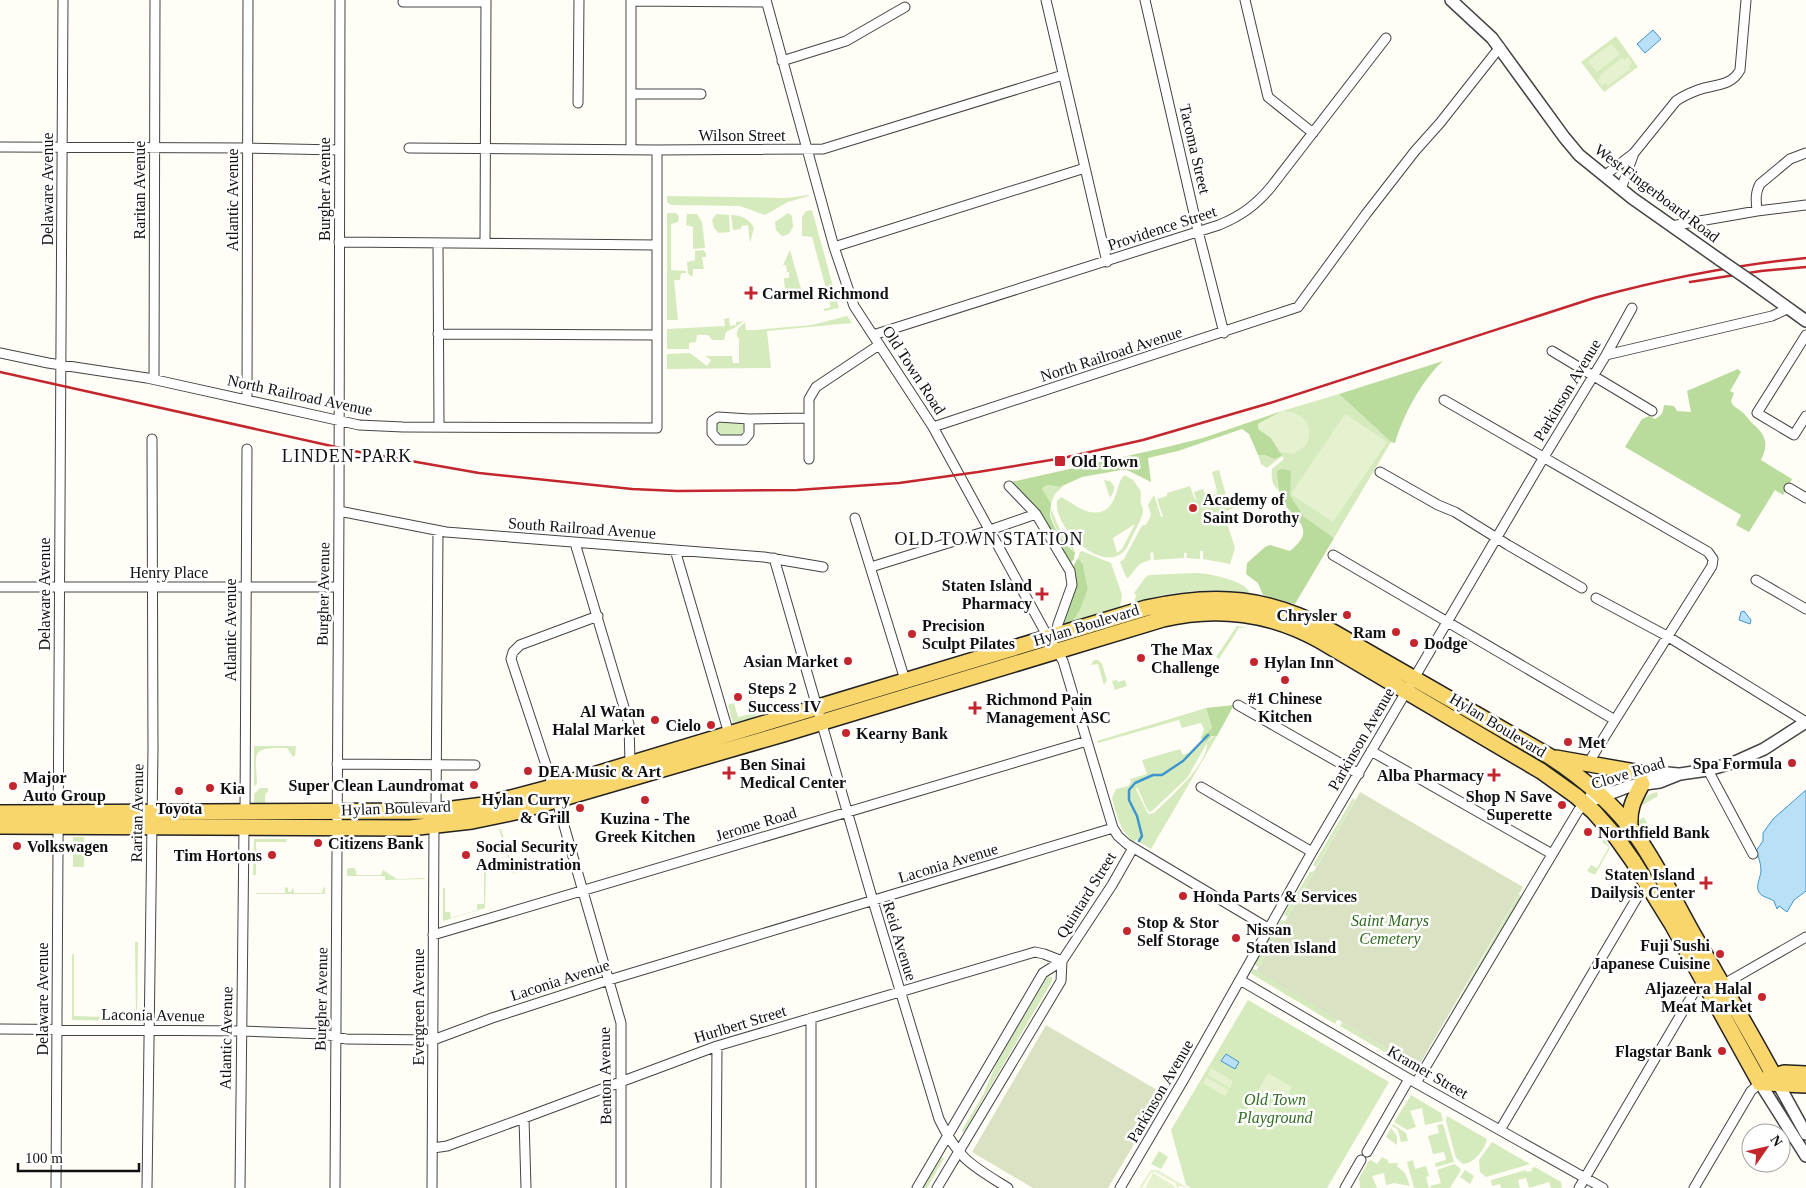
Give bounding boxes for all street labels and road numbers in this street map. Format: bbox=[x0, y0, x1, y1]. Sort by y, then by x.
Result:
street label: Tacoma Street bbox=[1176, 102, 1214, 196]
street label: Wilson Street bbox=[699, 127, 786, 144]
street label: Delaware Avenue bbox=[39, 133, 56, 245]
street label: Burgher Avenue bbox=[316, 137, 334, 241]
street label: Raritan Avenue bbox=[131, 141, 148, 239]
street label: West Fingerboard Road bbox=[1591, 141, 1723, 246]
street label: Atlantic Avenue bbox=[224, 148, 241, 252]
street label: Providence Street bbox=[1105, 202, 1219, 254]
street label: Old Town Road bbox=[879, 323, 949, 417]
street label: North Railroad Avenue bbox=[1038, 323, 1184, 385]
street label: Parkinson Avenue bbox=[1530, 336, 1604, 444]
street label: North Railroad Avenue bbox=[226, 371, 374, 419]
street label: South Railroad Avenue bbox=[508, 514, 656, 542]
street label: Delaware Avenue bbox=[36, 538, 53, 650]
street label: Burgher Avenue bbox=[314, 542, 333, 646]
street label: Henry Place bbox=[130, 564, 208, 582]
street label: Atlantic Avenue bbox=[222, 578, 239, 682]
street label: Hylan Boulevard bbox=[1031, 601, 1141, 650]
street label: Parkinson Avenue bbox=[1325, 685, 1397, 793]
street label: Hylan Boulevard bbox=[1446, 689, 1549, 761]
street label: Clove Road bbox=[1589, 754, 1667, 792]
street label: Raritan Avenue bbox=[128, 763, 146, 863]
street label: Hylan Boulevard bbox=[341, 798, 451, 819]
street label: Jerome Road bbox=[713, 804, 799, 844]
street label: Laconia Avenue bbox=[896, 840, 1000, 886]
street label: Quintard Street bbox=[1053, 848, 1120, 941]
street label: Reid Avenue bbox=[880, 899, 920, 983]
street label: Delaware Avenue bbox=[34, 943, 51, 1055]
street label: Burgher Avenue bbox=[312, 947, 331, 1051]
street label: Evergreen Avenue bbox=[410, 948, 428, 1066]
street label: Laconia Avenue bbox=[508, 956, 612, 1004]
street label: Atlantic Avenue bbox=[217, 986, 235, 1090]
street label: Hurlbert Street bbox=[692, 1002, 789, 1046]
street label: Laconia Avenue bbox=[101, 1006, 205, 1024]
street label: Benton Avenue bbox=[596, 1027, 614, 1125]
street label: Parkinson Avenue bbox=[1124, 1037, 1196, 1145]
street label: Kramer Street bbox=[1385, 1042, 1472, 1102]

